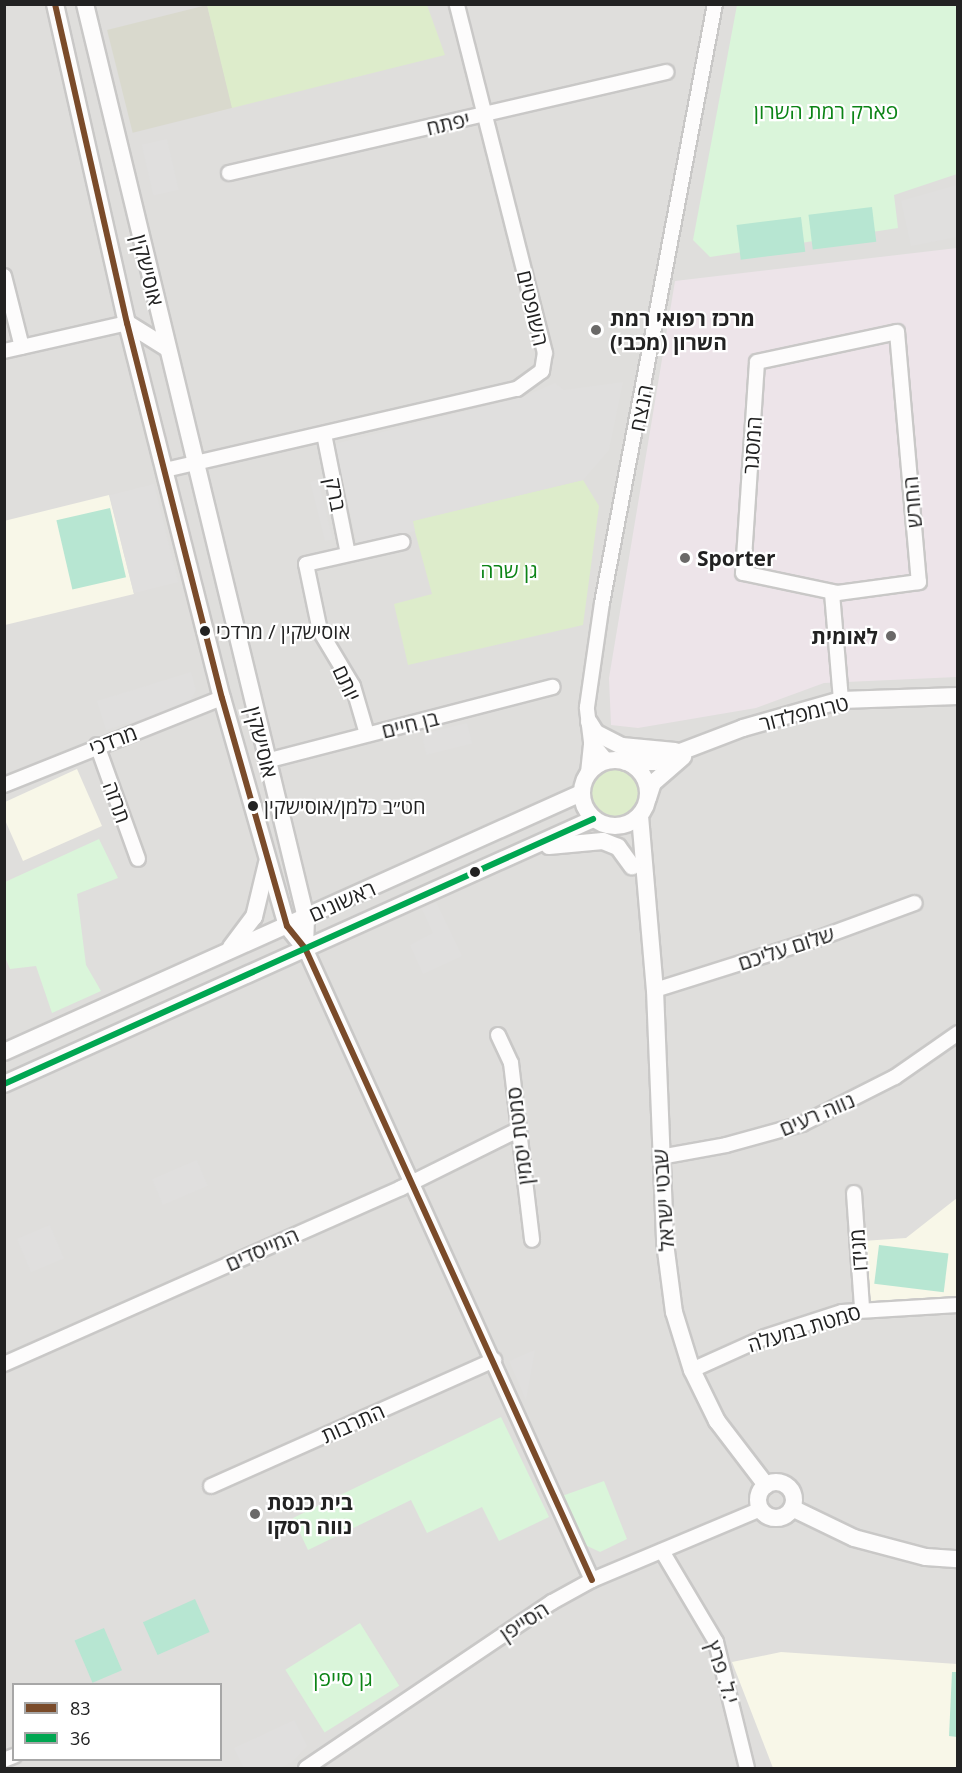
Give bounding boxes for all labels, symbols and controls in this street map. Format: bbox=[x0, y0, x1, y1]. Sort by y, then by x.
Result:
park label: פארק רמת השרון bbox=[754, 98, 898, 124]
street label: יפתח bbox=[424, 106, 472, 140]
street label: אוסישקין bbox=[127, 232, 169, 308]
street label: השופטים bbox=[512, 268, 554, 348]
place label: מרכז רפואי רמת השרון (מכבי) bbox=[610, 305, 755, 355]
marker: מרכז רפואי רמת השרון (מכבי) bbox=[587, 321, 605, 339]
street label: הנצח bbox=[624, 382, 658, 434]
street label: המסגר bbox=[737, 415, 767, 475]
street label: ברק bbox=[320, 475, 352, 513]
street label: החרש bbox=[897, 475, 927, 529]
place label: Sporter bbox=[697, 545, 775, 571]
marker: Sporter bbox=[678, 551, 692, 565]
park label: גן שרה bbox=[480, 557, 538, 583]
place label: אוסישקין / מרדכי bbox=[216, 619, 350, 643]
place label: לאומית bbox=[811, 623, 878, 649]
marker: אוסישקין / מרדכי bbox=[199, 625, 211, 637]
marker: לאומית bbox=[882, 627, 900, 645]
street label: יותם bbox=[328, 661, 366, 705]
street label: טרומפלדור bbox=[757, 690, 851, 736]
street label: אוסישקין bbox=[241, 704, 283, 780]
street label: בן חיים bbox=[379, 705, 441, 743]
street label: מרדכי bbox=[85, 719, 141, 761]
street label: תרזה bbox=[98, 778, 136, 826]
place label: חט״ב כלמן/אוסישקין bbox=[264, 794, 426, 818]
marker: חט״ב כלמן/אוסישקין bbox=[247, 800, 259, 812]
unlabelled marker bbox=[469, 866, 481, 878]
street label: ראשונים bbox=[305, 875, 379, 927]
street label: שלום עליכם bbox=[735, 921, 837, 975]
street label: סמטת יסמין bbox=[500, 1086, 538, 1186]
street label: נווה רעים bbox=[776, 1087, 858, 1141]
street label: שבטי ישראל bbox=[647, 1148, 679, 1252]
street label: המייסדים bbox=[221, 1222, 303, 1276]
street label: מגידו bbox=[844, 1228, 872, 1272]
street label: סמטת במעלה bbox=[744, 1299, 864, 1357]
street label: התרבות bbox=[317, 1398, 389, 1448]
place label: בית כנסת נווה רסקו bbox=[267, 1489, 353, 1539]
marker: בית כנסת נווה רסקו bbox=[248, 1507, 262, 1521]
street label: הסייפן bbox=[495, 1596, 553, 1646]
street label: י.ל. פרץ bbox=[701, 1637, 745, 1707]
park label: גן סייפן bbox=[313, 1665, 373, 1691]
legend bbox=[12, 1683, 222, 1761]
text: 83 bbox=[70, 1696, 91, 1720]
text: 36 bbox=[70, 1726, 91, 1750]

